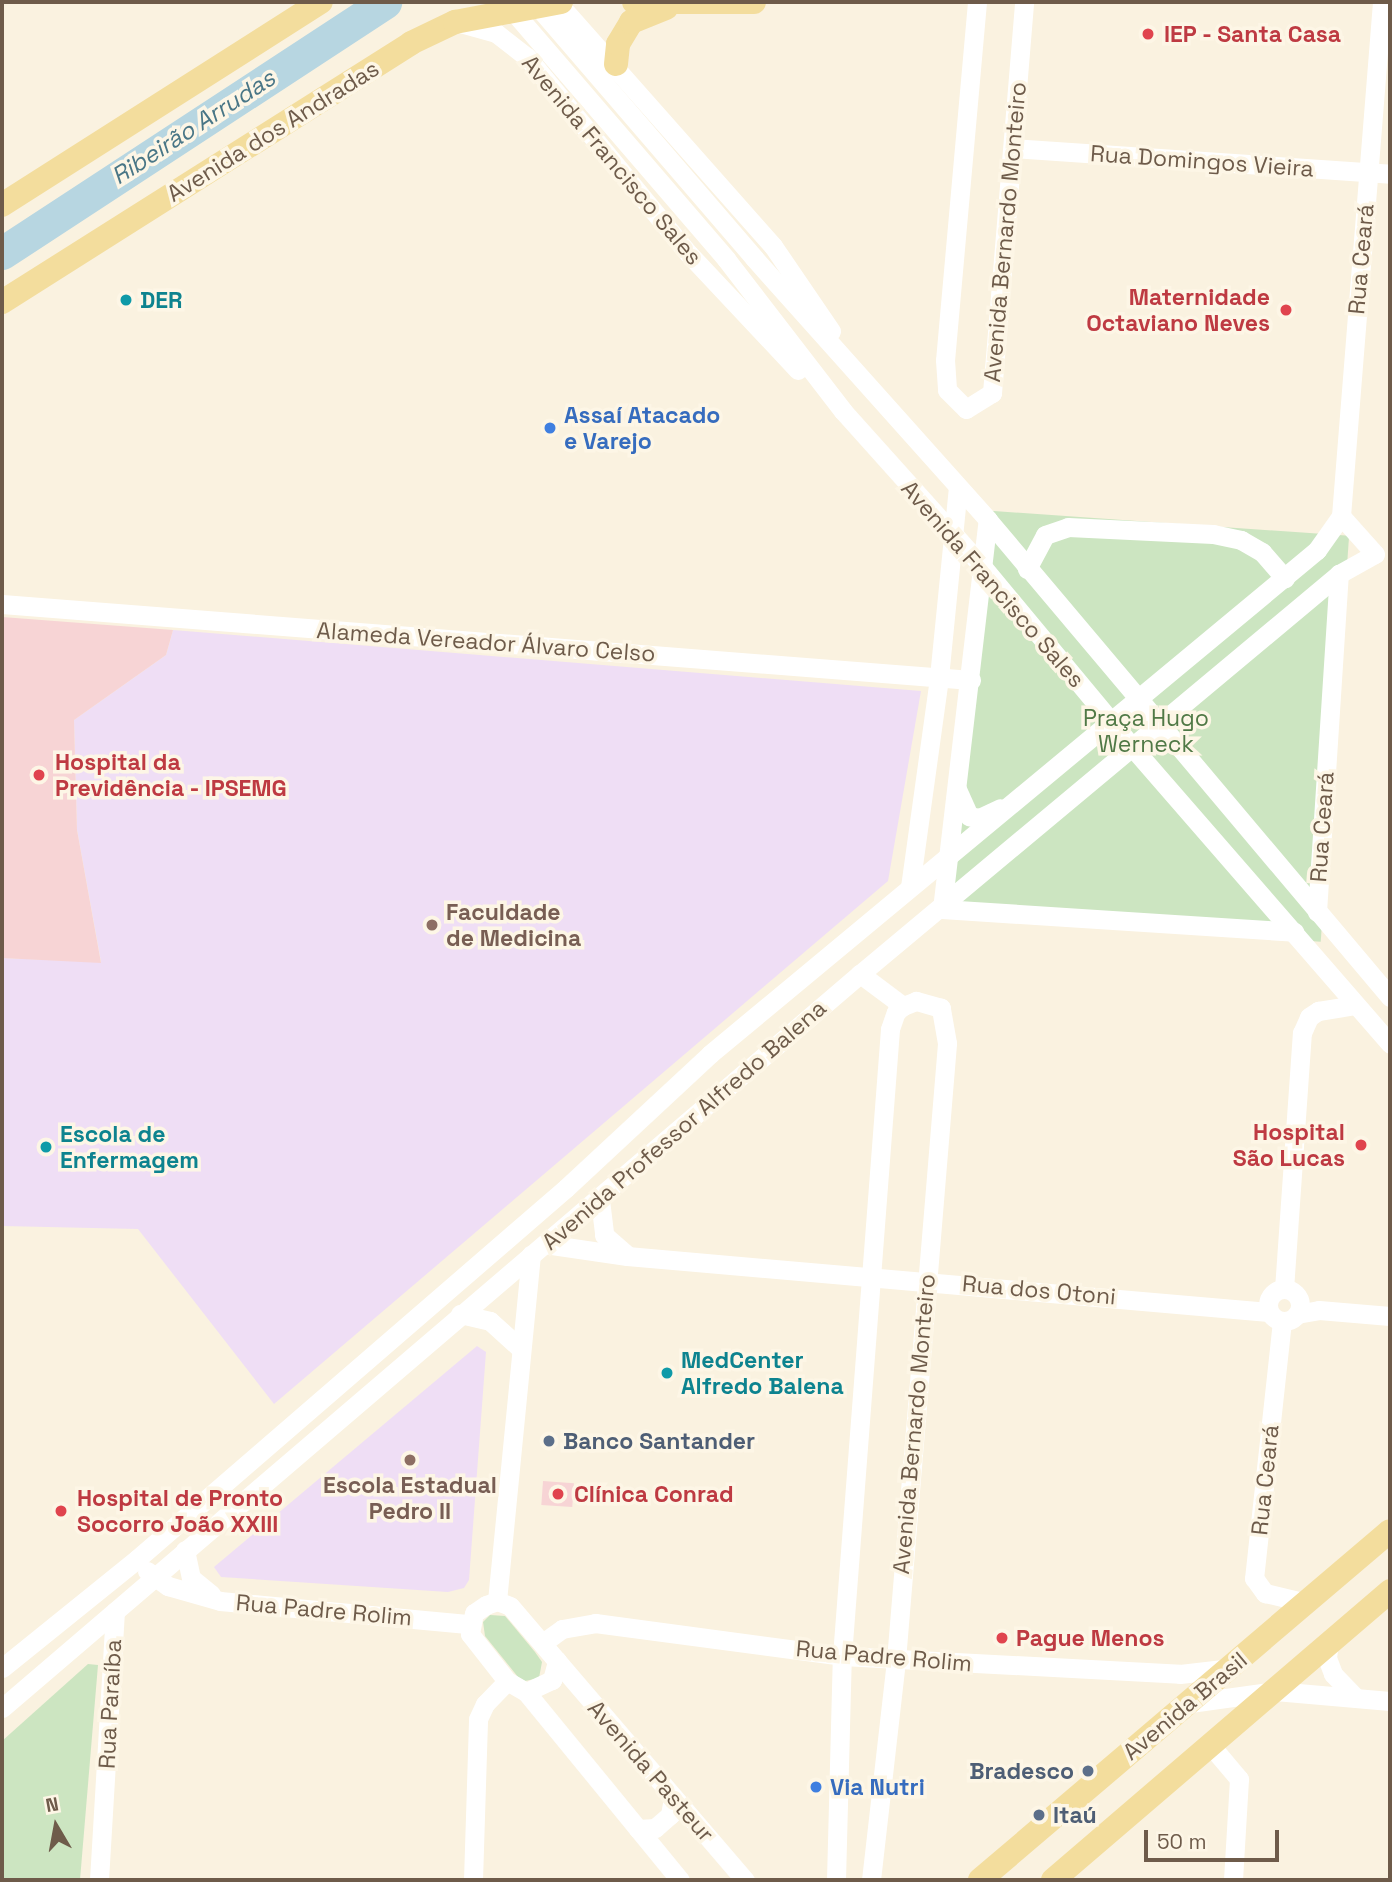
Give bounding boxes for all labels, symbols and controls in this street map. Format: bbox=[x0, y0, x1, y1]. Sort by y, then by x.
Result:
place label: IEP - Santa Casa bbox=[1164, 20, 1342, 48]
marker: IEP - Santa Casa bbox=[1138, 24, 1158, 44]
street label: Avenida Francisco Sales bbox=[516, 49, 708, 271]
street label: Avenida dos Andradas bbox=[162, 54, 384, 208]
water label: Ribeirão Arrudas bbox=[106, 63, 280, 191]
street label: Avenida Bernardo Monteiro bbox=[978, 81, 1032, 383]
street label: Rua Domingos Vieira bbox=[1089, 139, 1315, 183]
street label: Rua Ceará bbox=[1342, 203, 1380, 315]
place label: Maternidade Octaviano Neves bbox=[1086, 283, 1270, 337]
place label: DER bbox=[140, 286, 183, 314]
marker: DER bbox=[118, 292, 134, 308]
marker: Maternidade Octaviano Neves bbox=[1276, 300, 1296, 320]
place label: Assaí Atacado e Varejo bbox=[564, 401, 721, 455]
marker: Assaí Atacado e Varejo bbox=[542, 420, 558, 436]
street label: Avenida Francisco Sales bbox=[896, 475, 1090, 693]
street label: Alameda Vereador Álvaro Celso bbox=[315, 616, 657, 668]
park label: Praça Hugo Werneck bbox=[1083, 704, 1209, 758]
place label: Hospital da Previdência - IPSEMG bbox=[55, 748, 288, 802]
marker: Hospital da Previdência - IPSEMG bbox=[29, 765, 49, 785]
street label: Rua Ceará bbox=[1304, 771, 1340, 883]
place label: Faculdade de Medicina bbox=[446, 898, 581, 952]
marker: Faculdade de Medicina bbox=[424, 917, 440, 933]
street label: Avenida Professor Alfredo Balena bbox=[536, 994, 832, 1256]
place label: Hospital São Lucas bbox=[1233, 1118, 1345, 1172]
place label: Escola de Enfermagem bbox=[60, 1120, 199, 1174]
marker: Hospital São Lucas bbox=[1351, 1135, 1371, 1155]
marker: Escola de Enfermagem bbox=[38, 1139, 54, 1155]
street label: Rua dos Otoni bbox=[961, 1270, 1117, 1310]
street label: Avenida Bernardo Monteiro bbox=[887, 1273, 941, 1575]
place label: MedCenter Alfredo Balena bbox=[681, 1346, 844, 1400]
marker: MedCenter Alfredo Balena bbox=[659, 1365, 675, 1381]
street label: Rua Ceará bbox=[1245, 1423, 1285, 1537]
place label: Banco Santander bbox=[563, 1427, 755, 1455]
marker: Banco Santander bbox=[541, 1433, 557, 1449]
marker: Escola Estadual Pedro II bbox=[402, 1452, 418, 1468]
place label: Escola Estadual Pedro II bbox=[323, 1471, 497, 1525]
place label: Clínica Conrad bbox=[574, 1480, 734, 1508]
place label: Hospital de Pronto Socorro João XXIII bbox=[77, 1484, 283, 1538]
marker: Clínica Conrad bbox=[548, 1484, 568, 1504]
marker: Hospital de Pronto Socorro João XXIII bbox=[51, 1501, 71, 1521]
street label: Rua Padre Rolim bbox=[235, 1589, 413, 1631]
place label: Pague Menos bbox=[1016, 1624, 1165, 1652]
marker: Pague Menos bbox=[994, 1630, 1010, 1646]
street label: Rua Padre Rolim bbox=[795, 1635, 973, 1677]
street label: Rua Paraíba bbox=[93, 1639, 127, 1769]
street label: Avenida Brasil bbox=[1117, 1646, 1253, 1766]
street label: Avenida Pasteur bbox=[582, 1695, 720, 1847]
place label: Bradesco bbox=[969, 1757, 1074, 1785]
marker: Bradesco bbox=[1080, 1763, 1096, 1779]
place label: Via Nutri bbox=[830, 1773, 925, 1801]
marker: Via Nutri bbox=[808, 1779, 824, 1795]
north arrow bbox=[21, 1791, 91, 1861]
text: N bbox=[44, 1791, 61, 1818]
place label: Itaú bbox=[1053, 1801, 1097, 1829]
marker: Itaú bbox=[1031, 1807, 1047, 1823]
scale bar bbox=[1147, 1815, 1282, 1859]
text: 50 m bbox=[1157, 1828, 1207, 1855]

